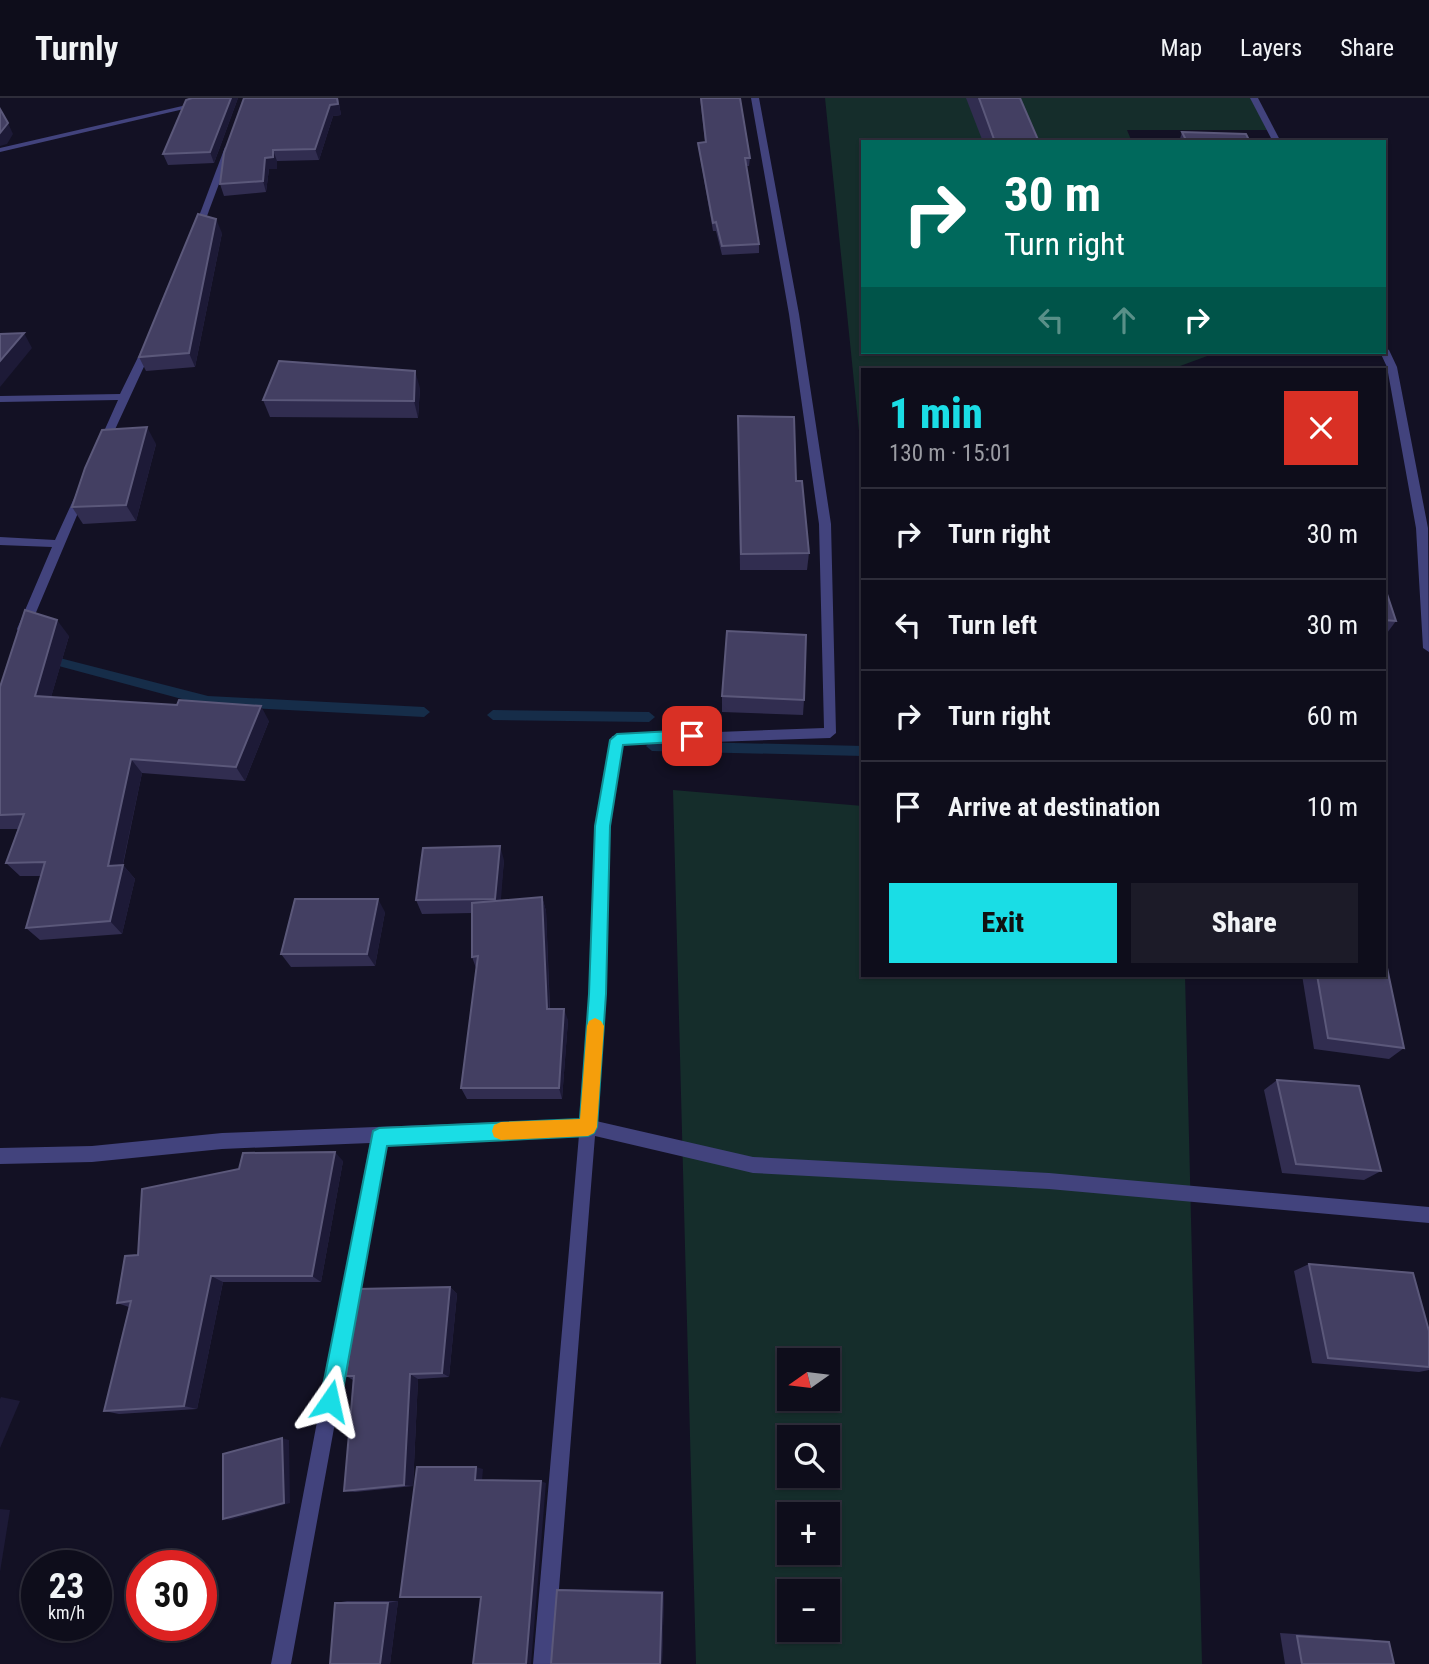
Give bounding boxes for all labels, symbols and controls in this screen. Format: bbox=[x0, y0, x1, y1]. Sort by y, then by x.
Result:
text: Turnly bbox=[35, 29, 118, 68]
text: Map bbox=[1161, 34, 1202, 62]
text: Layers bbox=[1240, 34, 1302, 62]
text: Share bbox=[1340, 34, 1394, 62]
text: 30 m bbox=[1004, 166, 1101, 223]
icon: right bbox=[889, 168, 980, 259]
text: Turn right bbox=[1004, 225, 1125, 263]
icon: left bbox=[1032, 301, 1070, 339]
icon: ahead bbox=[1105, 301, 1143, 339]
icon: right bbox=[1178, 301, 1216, 339]
text: 1 min bbox=[889, 389, 983, 438]
button: close bbox=[1284, 391, 1358, 465]
text: 130 m · 15:01 bbox=[889, 440, 1013, 467]
icon: right bbox=[889, 515, 927, 553]
text: Turn right bbox=[948, 519, 1050, 549]
text: 30 m bbox=[1307, 519, 1358, 549]
icon: left bbox=[889, 606, 927, 644]
text: Turn left bbox=[948, 610, 1037, 640]
text: 30 m bbox=[1307, 610, 1358, 640]
icon: right bbox=[889, 697, 927, 735]
text: Turn right bbox=[948, 701, 1050, 731]
text: 60 m bbox=[1307, 701, 1358, 731]
pin bbox=[662, 706, 722, 766]
icon: arrive bbox=[673, 717, 711, 755]
icon: arrive bbox=[889, 788, 927, 826]
text: Arrive at destination bbox=[948, 792, 1160, 822]
text: 10 m bbox=[1307, 792, 1358, 822]
button: Exit bbox=[889, 883, 1117, 963]
button: Share bbox=[1131, 883, 1358, 963]
north arrow bbox=[777, 1348, 840, 1410]
map controls bbox=[777, 1348, 840, 1642]
position arrow bbox=[293, 1364, 367, 1438]
button: search bbox=[777, 1425, 840, 1488]
button: + bbox=[777, 1502, 840, 1565]
speed limit sign: 30 bbox=[126, 1550, 217, 1641]
text: 23 bbox=[49, 1566, 84, 1607]
button: − bbox=[777, 1579, 840, 1642]
text: km/h bbox=[48, 1602, 85, 1623]

